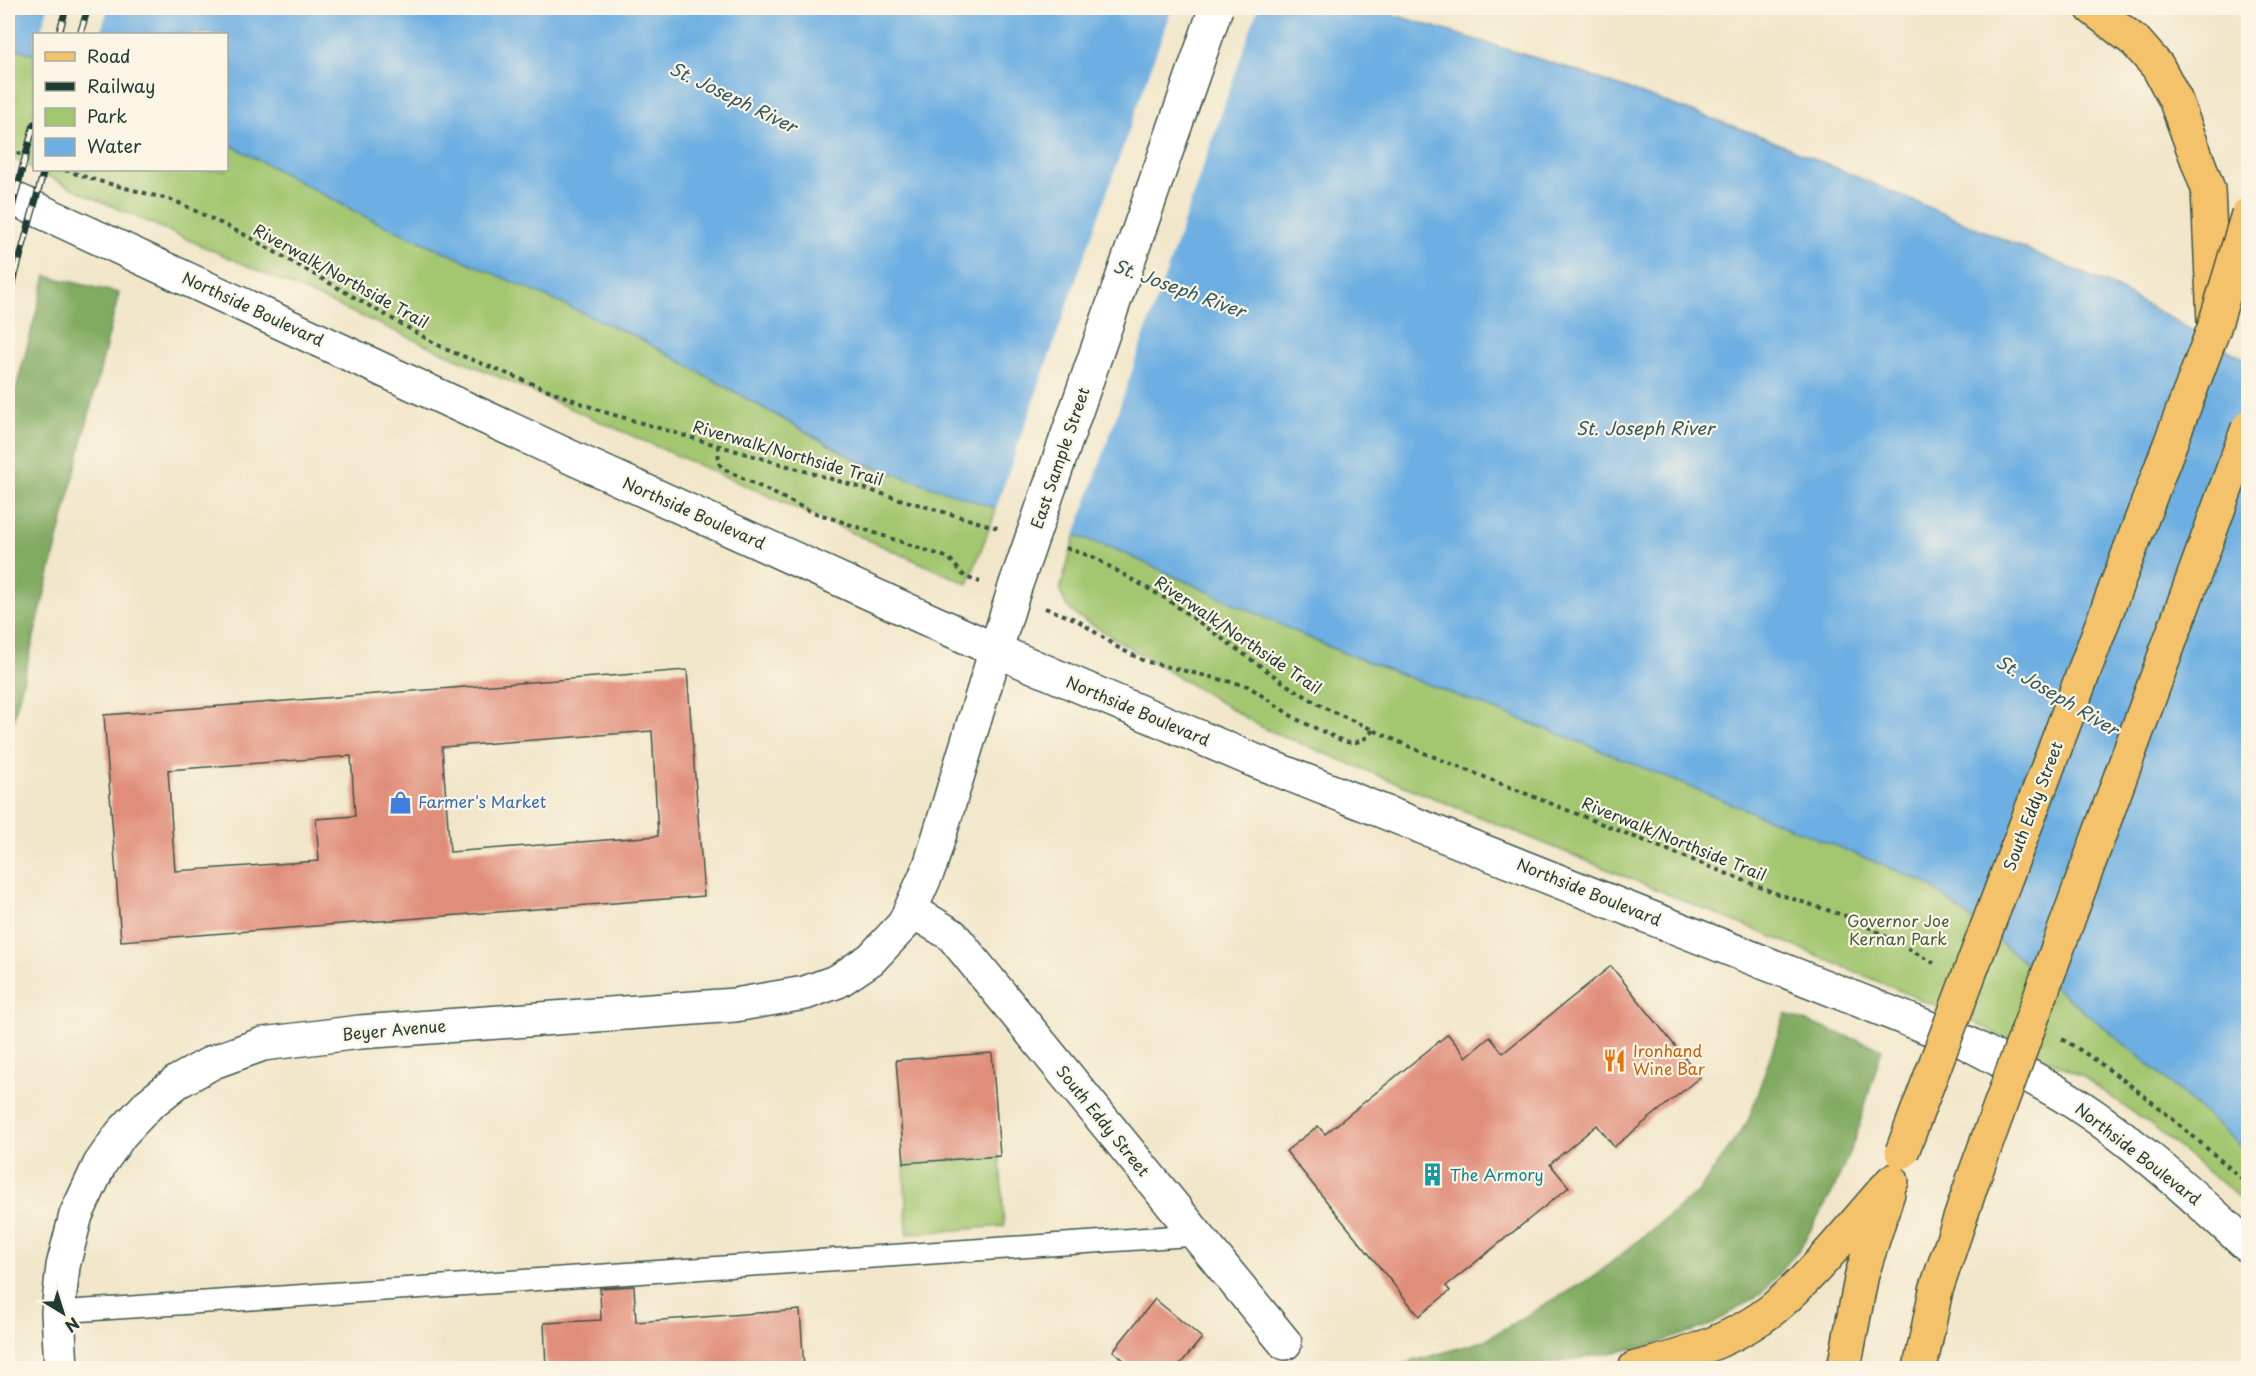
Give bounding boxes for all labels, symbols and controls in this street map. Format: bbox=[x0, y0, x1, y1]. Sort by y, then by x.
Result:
legend bbox=[33, 33, 228, 171]
text: Road bbox=[87, 42, 131, 69]
water label: St. Joseph River bbox=[666, 54, 804, 140]
text: Railway bbox=[87, 72, 155, 99]
text: Park bbox=[87, 102, 127, 129]
text: Water bbox=[87, 132, 142, 159]
street label: Riverwalk/Northside Trail bbox=[249, 217, 434, 333]
water label: St. Joseph River bbox=[1110, 251, 1252, 325]
street label: Northside Boulevard bbox=[179, 265, 328, 352]
street label: East Sample Street bbox=[1024, 384, 1095, 532]
street label: Riverwalk/Northside Trail bbox=[690, 413, 886, 491]
water label: St. Joseph River bbox=[1576, 414, 1717, 441]
street label: Northside Boulevard bbox=[619, 470, 770, 554]
street label: Riverwalk/Northside Trail bbox=[1150, 569, 1327, 699]
water label: St. Joseph River bbox=[1992, 648, 2126, 743]
street label: Northside Boulevard bbox=[1063, 669, 1214, 751]
street label: South Eddy Street bbox=[1996, 737, 2068, 874]
shop icon: Farmer's Market bbox=[387, 789, 413, 815]
place label: Farmer's Market bbox=[418, 789, 547, 813]
street label: Riverwalk/Northside Trail bbox=[1578, 790, 1770, 886]
street label: Northside Boulevard bbox=[1514, 851, 1665, 931]
park label: Governor Joe Kernan Park bbox=[1847, 908, 1949, 950]
street label: Beyer Avenue bbox=[341, 1012, 447, 1045]
place label: Ironhand Wine Bar bbox=[1633, 1038, 1706, 1080]
restaurant icon: Ironhand Wine Bar bbox=[1602, 1047, 1628, 1073]
street label: South Eddy Street bbox=[1051, 1060, 1156, 1181]
street label: Northside Boulevard bbox=[2071, 1096, 2207, 1210]
building icon: The Armory bbox=[1419, 1162, 1445, 1188]
place label: The Armory bbox=[1450, 1162, 1544, 1186]
north arrow bbox=[33, 1283, 93, 1343]
text: N bbox=[60, 1312, 85, 1339]

